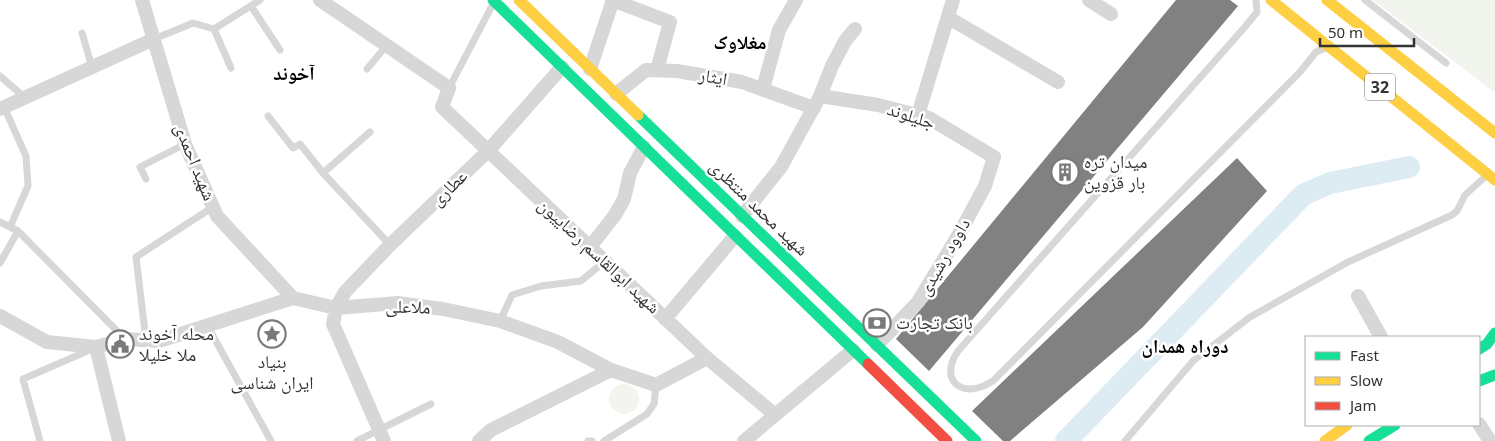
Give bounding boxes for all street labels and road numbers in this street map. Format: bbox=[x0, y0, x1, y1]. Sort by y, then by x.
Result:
street label: ایثار bbox=[696, 62, 729, 90]
road number: 32 bbox=[1365, 74, 1395, 100]
street label: جلیلوند bbox=[884, 96, 938, 134]
street label: شهید احمدی bbox=[170, 119, 222, 204]
street label: شهید محمد منتظری bbox=[705, 154, 814, 261]
street label: عطاری bbox=[424, 164, 472, 211]
street label: شهید ابوالقاسم رضاییون bbox=[533, 192, 666, 319]
street label: داوود رشیدی bbox=[911, 213, 975, 300]
street label: ملاعلی bbox=[385, 293, 431, 319]

